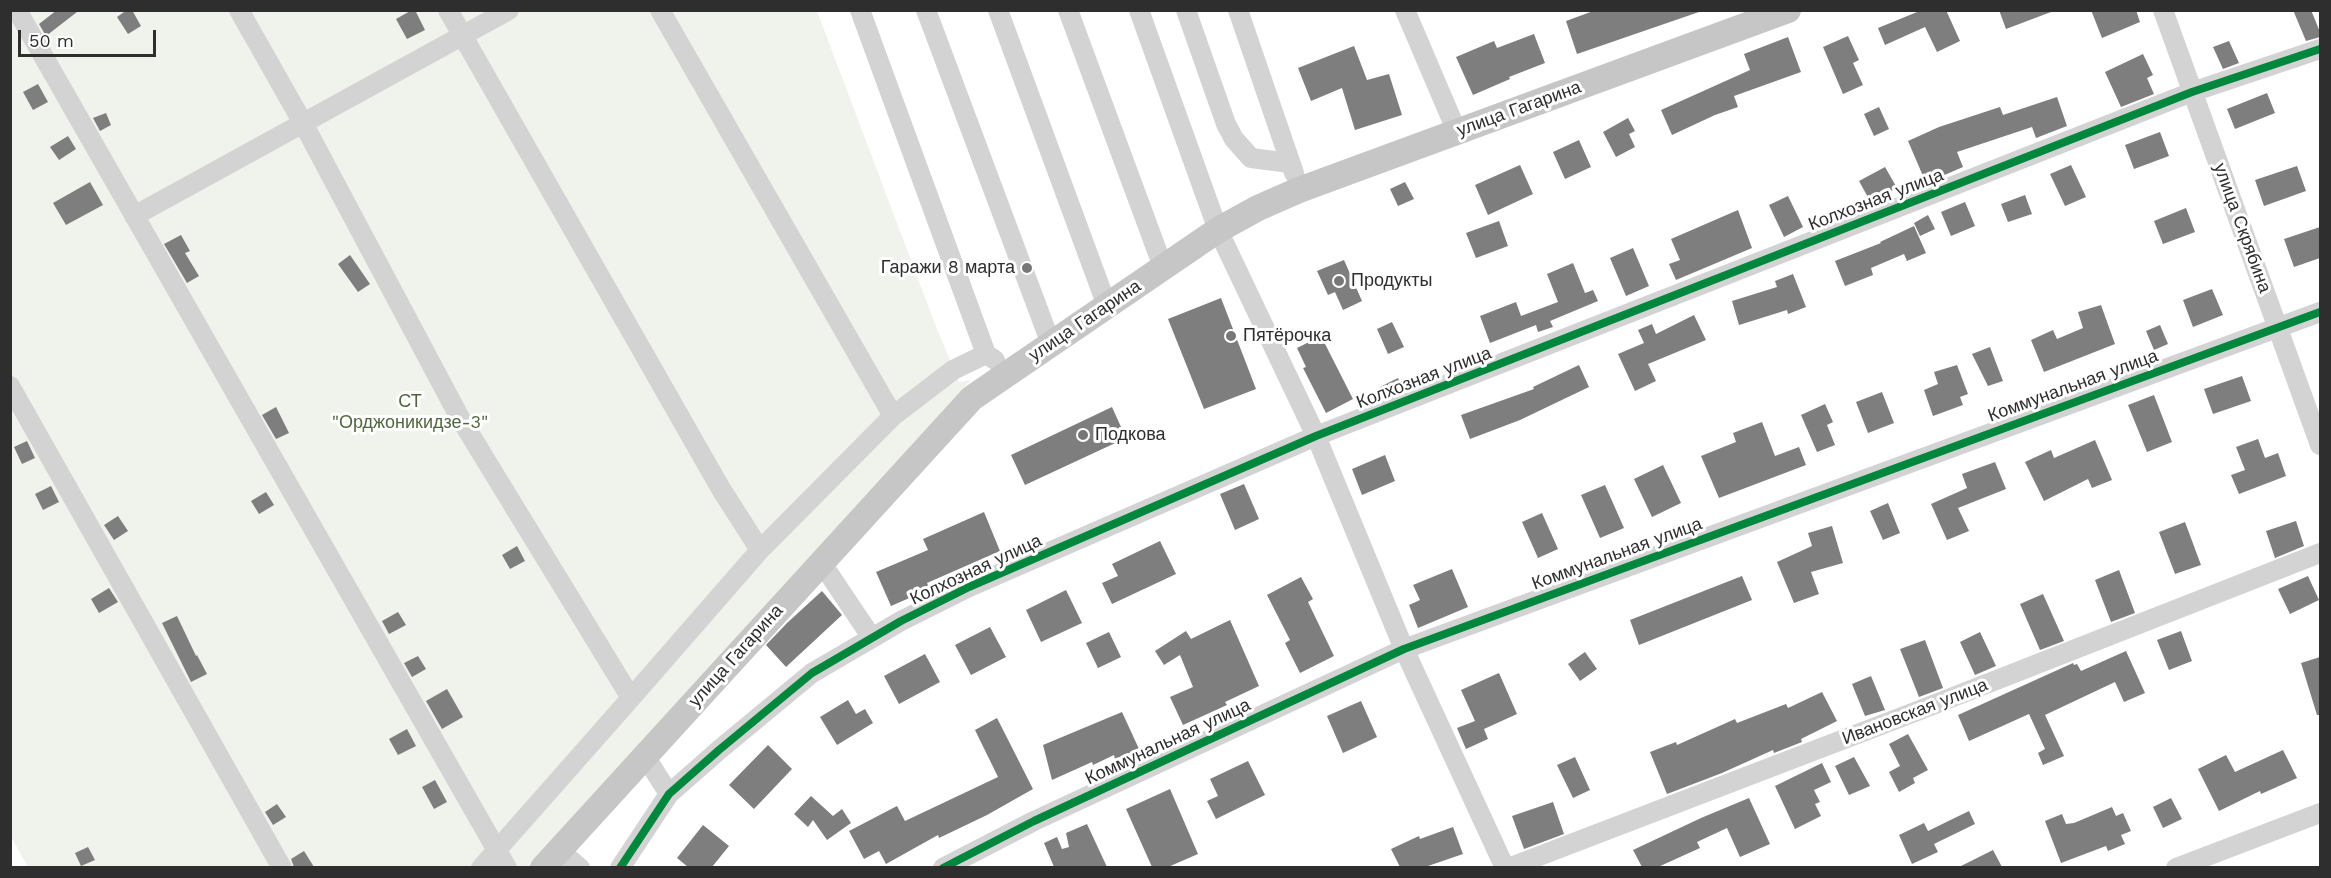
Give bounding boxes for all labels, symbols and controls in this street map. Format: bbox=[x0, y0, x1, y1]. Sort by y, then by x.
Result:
scale bar bbox=[21, 18, 159, 56]
text: 50 m bbox=[29, 30, 74, 51]
street label: улица Гагарина bbox=[1454, 77, 1584, 141]
street label: улица Скрябина bbox=[2209, 160, 2275, 296]
street label: Колхозная улица bbox=[1805, 164, 1947, 236]
place label: Гаражи 8 марта bbox=[881, 257, 1015, 279]
marker: Гаражи 8 марта bbox=[1020, 261, 1034, 275]
place label: Продукты bbox=[1351, 270, 1432, 292]
marker: Продукты bbox=[1332, 274, 1346, 288]
street label: улица Гагарина bbox=[1025, 276, 1145, 366]
place label: Пятёрочка bbox=[1243, 325, 1331, 347]
marker: Пятёрочка bbox=[1224, 329, 1238, 343]
street label: Колхозная улица bbox=[1353, 342, 1495, 414]
street label: Коммунальная улица bbox=[1985, 345, 2161, 427]
park label: СТ "Орджоникидзе-3" bbox=[332, 391, 488, 434]
place label: Подкова bbox=[1095, 424, 1166, 446]
marker: Подкова bbox=[1076, 428, 1090, 442]
street label: Коммунальная улица bbox=[1529, 513, 1705, 595]
street label: Колхозная улица bbox=[907, 530, 1045, 610]
street label: улица Гагарина bbox=[684, 600, 788, 712]
street label: Ивановская улица bbox=[1839, 674, 1991, 750]
street label: Коммунальная улица bbox=[1082, 694, 1254, 790]

